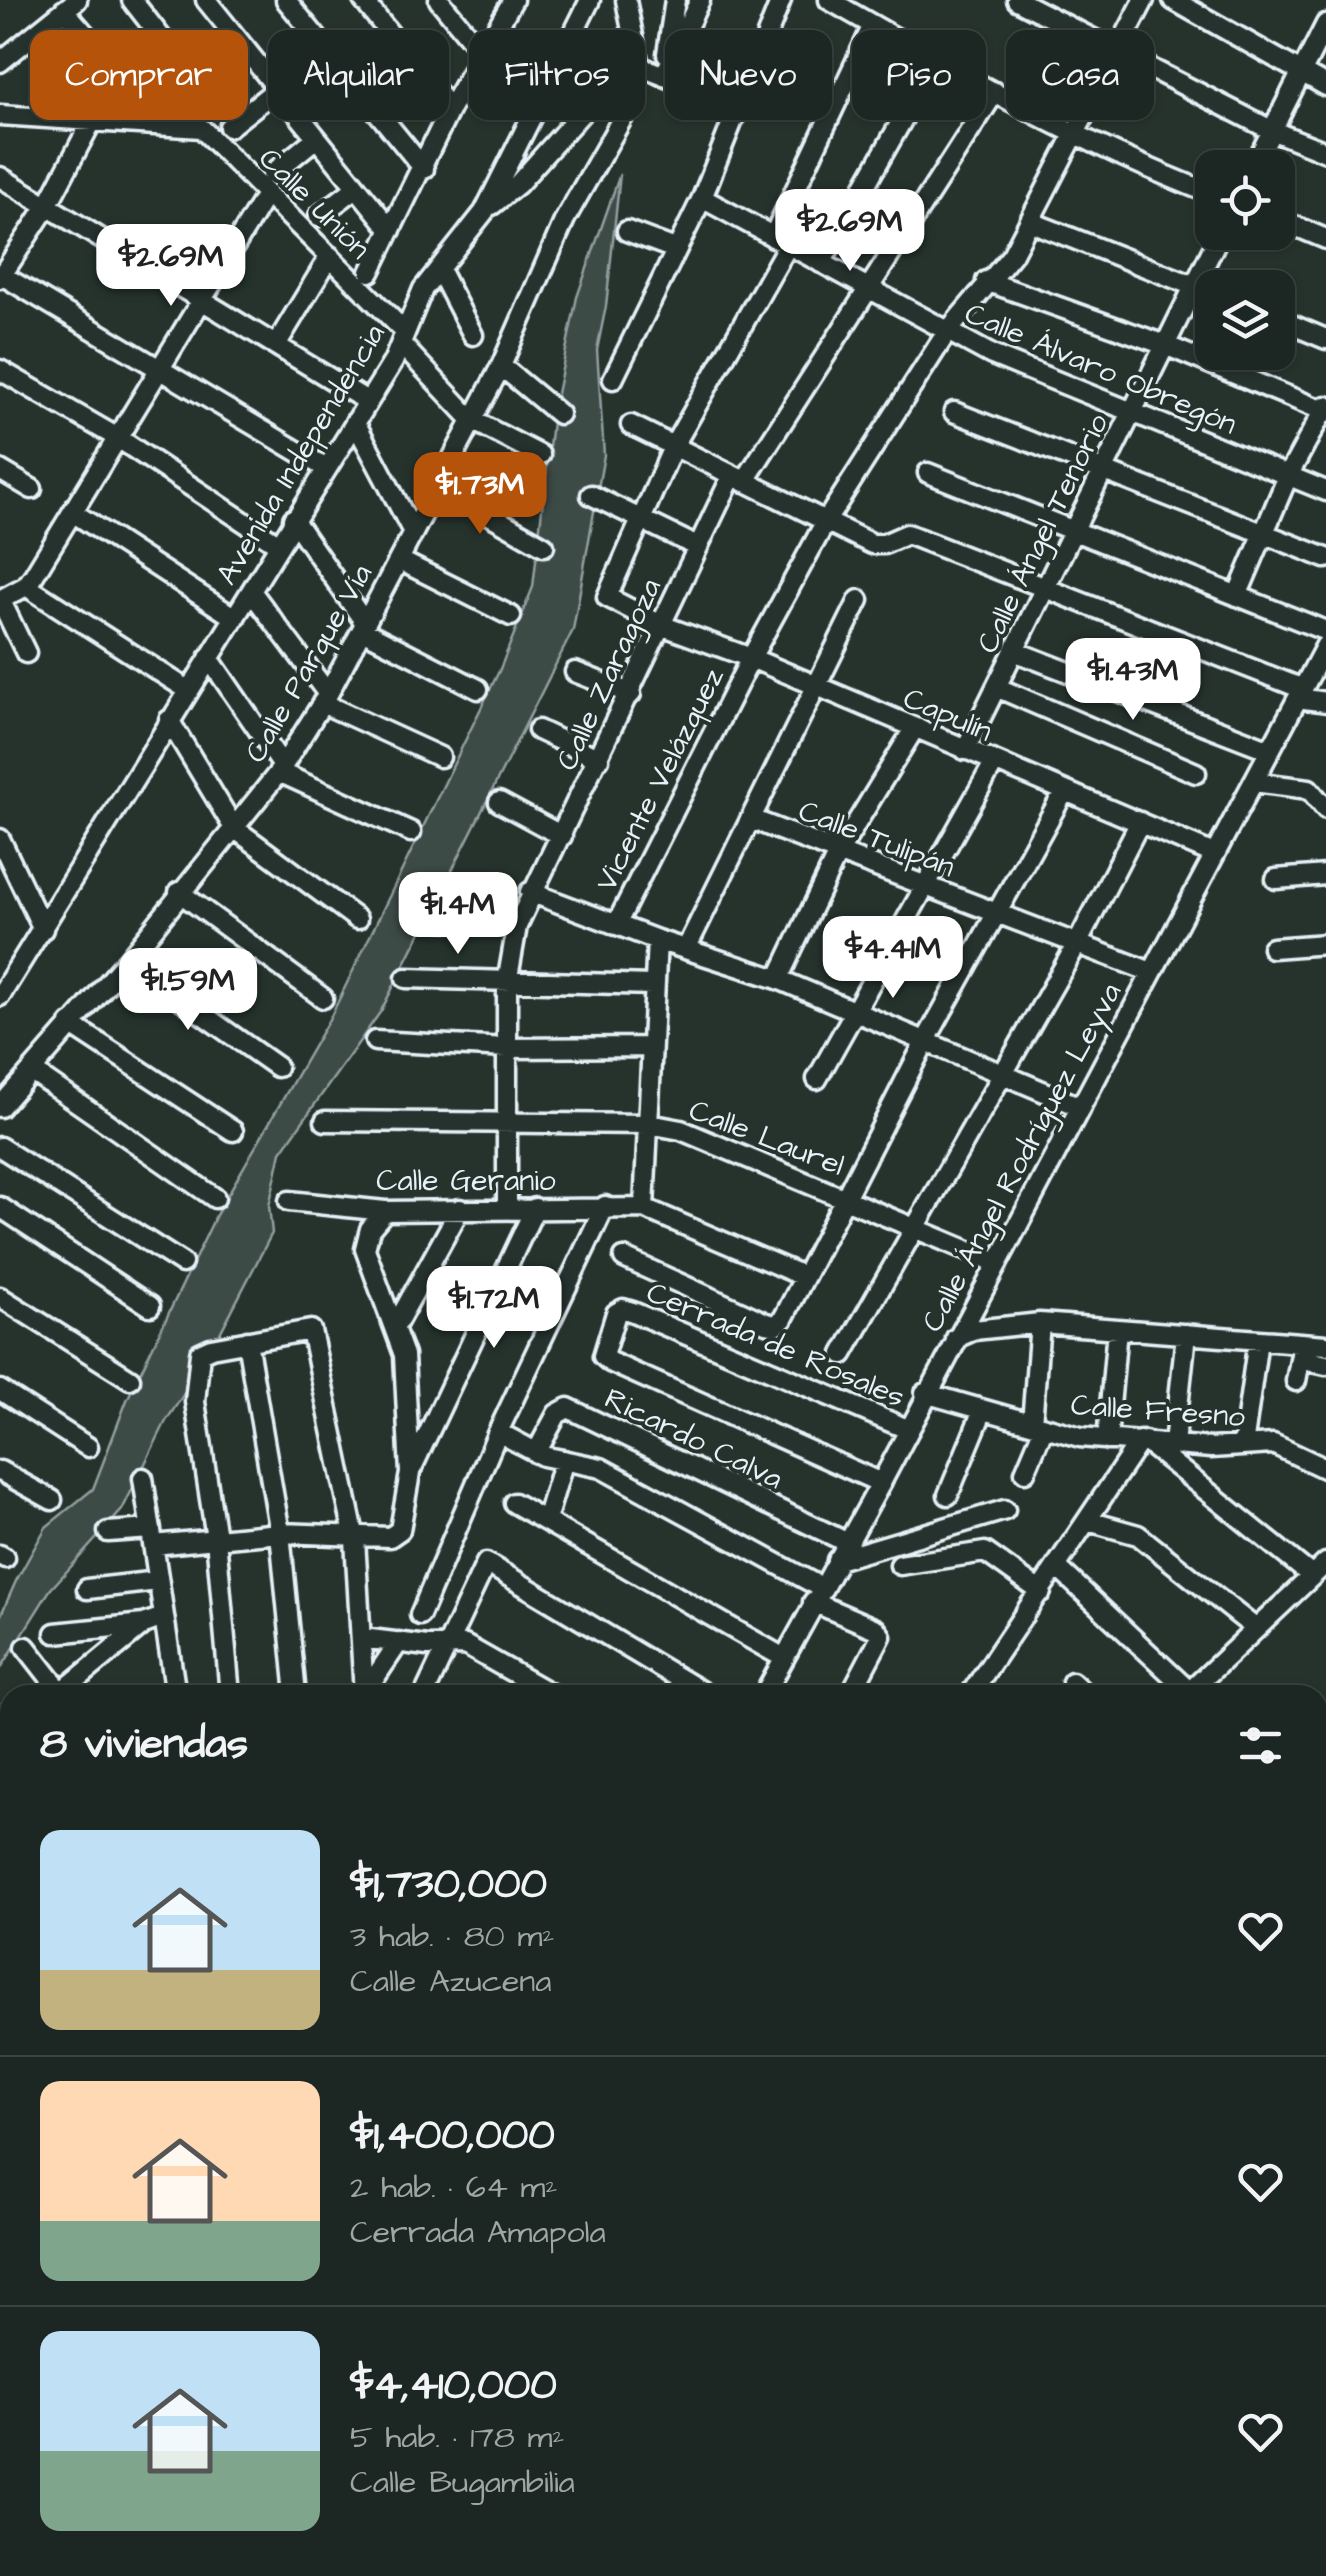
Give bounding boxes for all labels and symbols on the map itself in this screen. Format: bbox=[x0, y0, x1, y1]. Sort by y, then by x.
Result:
street label: Calle Unión bbox=[249, 138, 380, 269]
pin: $2.69M bbox=[769, 189, 931, 274]
pin: $2.69M bbox=[90, 224, 252, 309]
street label: Calle Álvaro Obregón bbox=[958, 293, 1243, 446]
street label: Avenida Independencia bbox=[206, 316, 396, 593]
street label: Calle Ángel Tenorio bbox=[967, 407, 1120, 661]
pin: $1.73M bbox=[399, 452, 561, 537]
street label: Calle Parque Vía bbox=[235, 557, 383, 770]
street label: Calle Zaragoza bbox=[546, 572, 673, 778]
pin: $1.43M bbox=[1052, 638, 1214, 723]
street label: Vicente Velázquez bbox=[585, 660, 734, 898]
street label: Capulín bbox=[897, 677, 998, 752]
street label: Calle Tulipán bbox=[792, 790, 961, 888]
pin: $1.4M bbox=[388, 872, 528, 957]
pin: $4.41M bbox=[812, 916, 974, 1001]
pin: $1.59M bbox=[107, 948, 269, 1033]
street label: Calle Ángel Rodríguez Leyva bbox=[912, 976, 1133, 1340]
street label: Calle Laurel bbox=[683, 1089, 850, 1187]
street label: Calle Geranio bbox=[376, 1160, 556, 1202]
pin: $1.72M bbox=[413, 1266, 575, 1351]
street label: Cerrada de Rosales bbox=[640, 1272, 911, 1418]
street label: Ricardo Calva bbox=[598, 1378, 790, 1500]
street label: Calle Fresno bbox=[1069, 1384, 1247, 1438]

